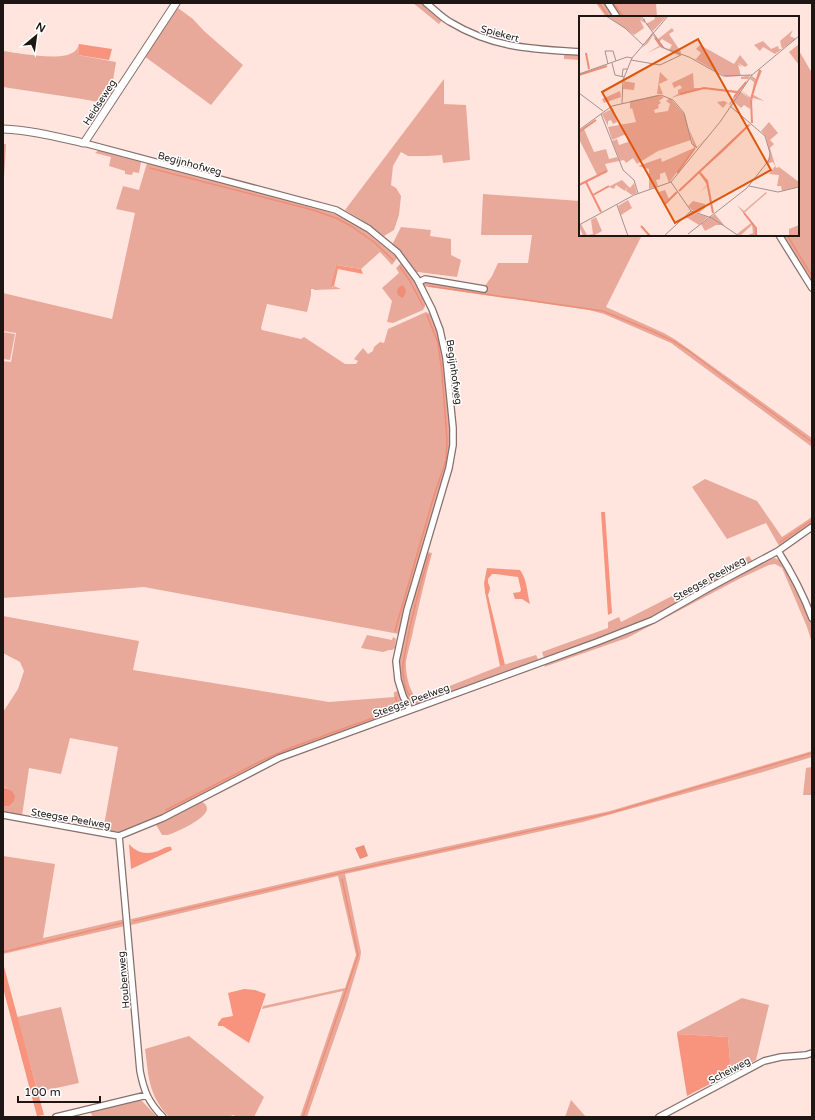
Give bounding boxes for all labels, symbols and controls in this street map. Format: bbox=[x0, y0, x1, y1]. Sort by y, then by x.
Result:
north arrow bbox=[16, 16, 56, 56]
inset map bbox=[579, 16, 799, 236]
text: N bbox=[34, 20, 48, 36]
street label: Spiekert bbox=[479, 23, 520, 45]
street label: Heidseweg bbox=[81, 77, 119, 128]
street label: Begijnhofweg bbox=[156, 150, 223, 178]
street label: Begijnhofweg bbox=[443, 339, 465, 406]
street label: Steegse Peelweg bbox=[671, 554, 748, 604]
street label: Steegse Peelweg bbox=[371, 682, 451, 720]
street label: Steegse Peelweg bbox=[30, 806, 112, 832]
street label: Houbenweg bbox=[116, 951, 132, 1009]
street label: Scheiweg bbox=[707, 1055, 752, 1087]
scale bar bbox=[18, 1078, 100, 1104]
text: 100 m bbox=[24, 1085, 61, 1099]

